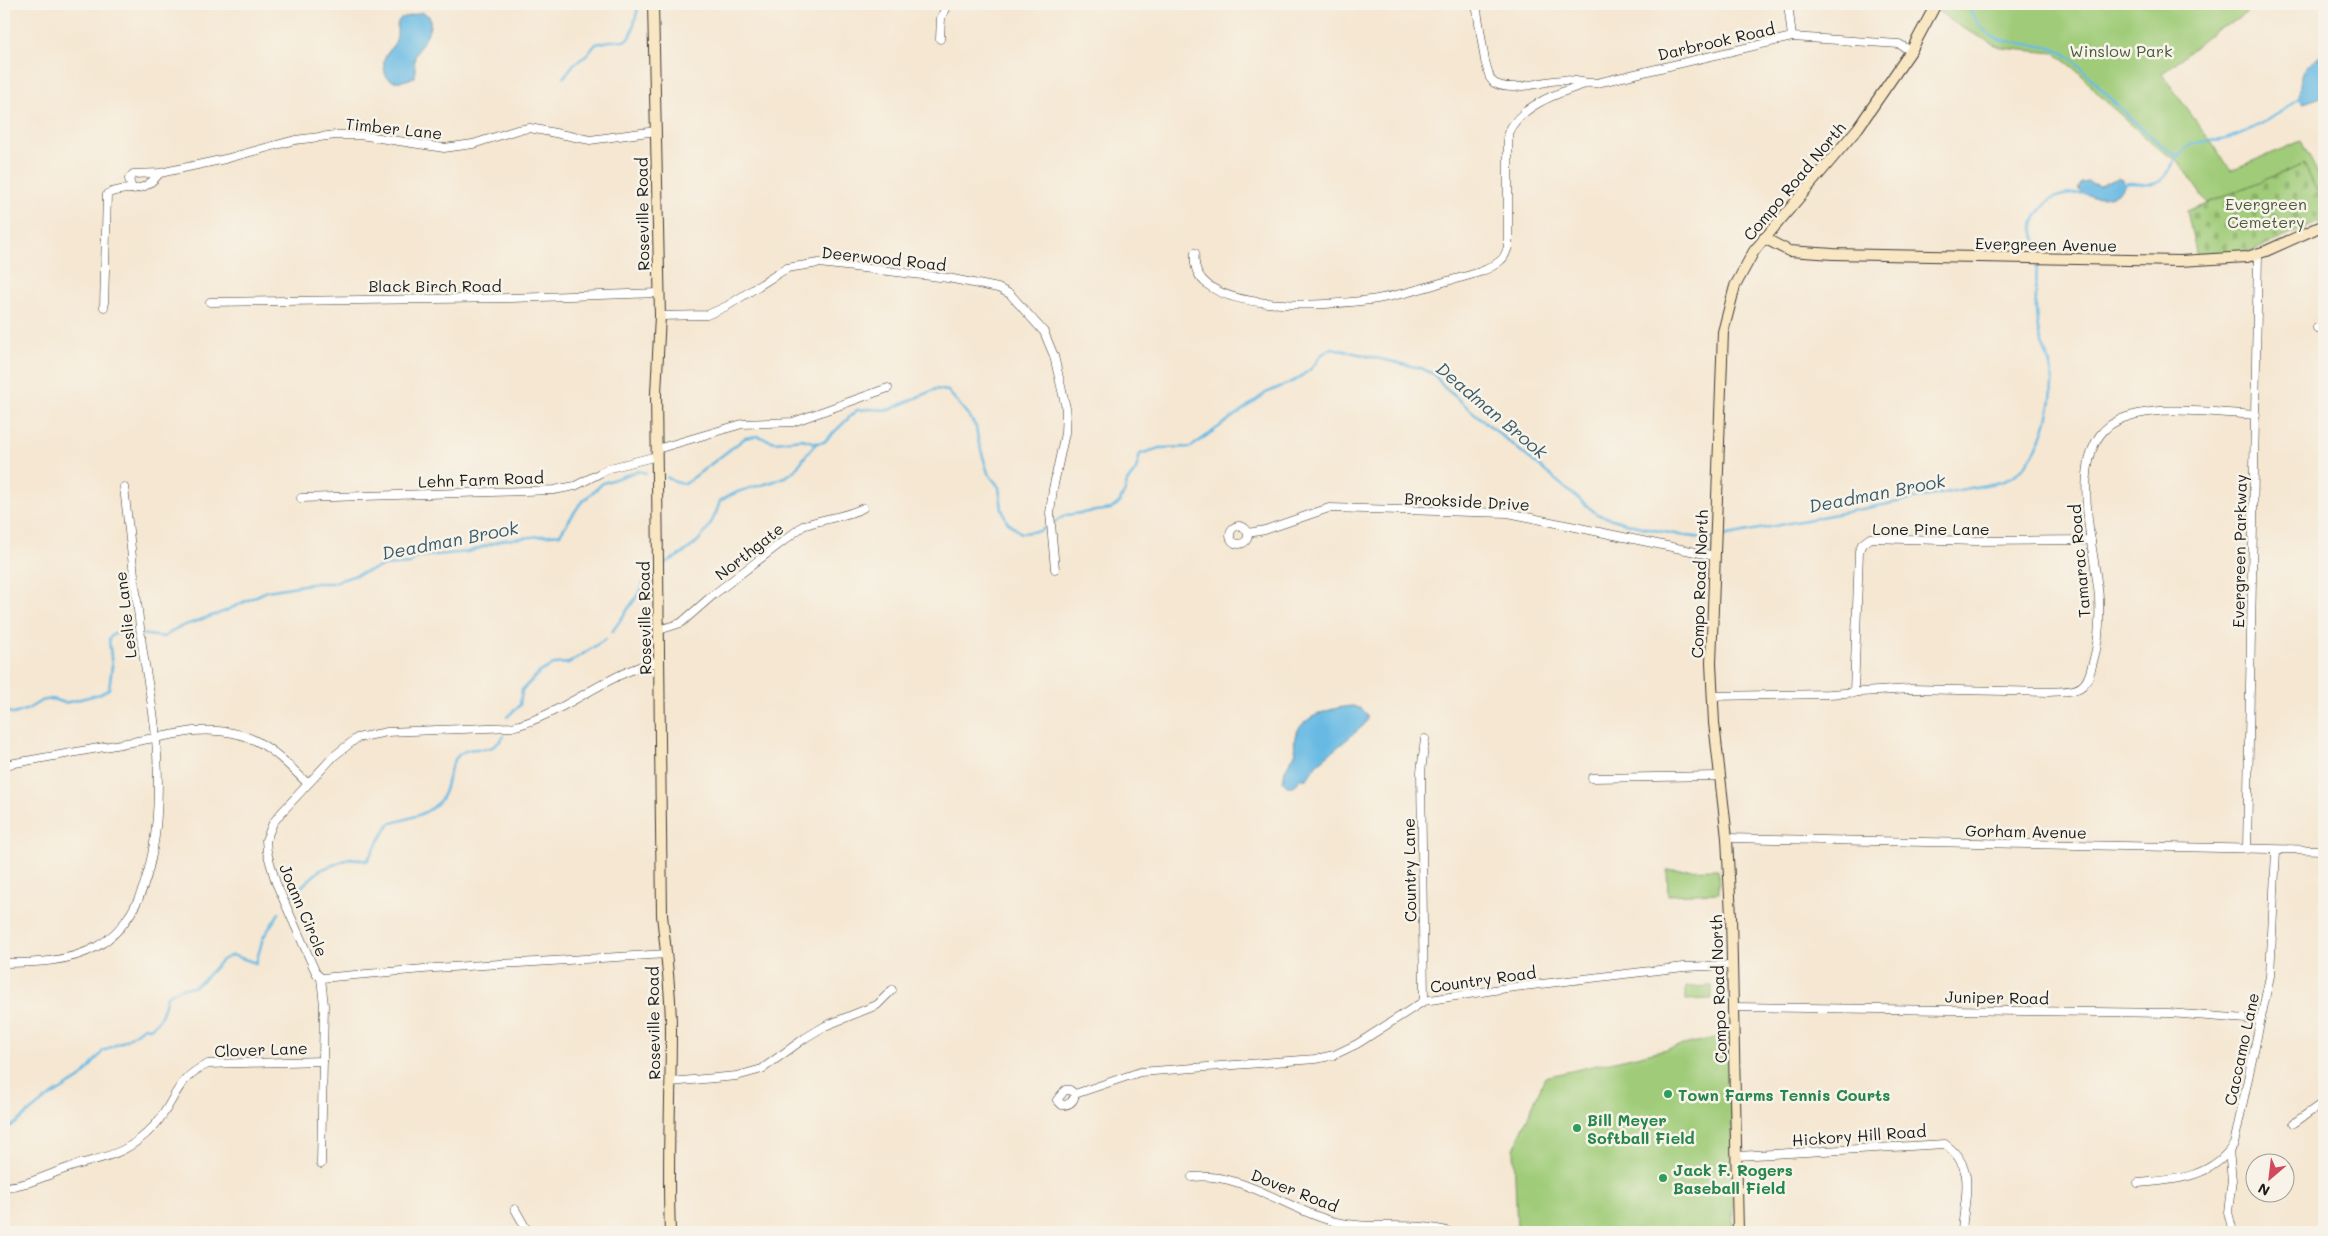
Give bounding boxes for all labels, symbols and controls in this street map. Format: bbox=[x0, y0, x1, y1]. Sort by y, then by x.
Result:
street label: Darbrook Road bbox=[1655, 17, 1777, 65]
park label: Winslow Park bbox=[2070, 40, 2172, 61]
street label: Timber Lane bbox=[345, 112, 443, 144]
street label: Compo Road North bbox=[1738, 117, 1850, 245]
street label: Roseville Road bbox=[631, 157, 653, 271]
park label: Evergreen Cemetery bbox=[2225, 193, 2307, 232]
street label: Evergreen Avenue bbox=[1975, 232, 2117, 256]
street label: Deerwood Road bbox=[821, 241, 947, 275]
street label: Black Birch Road bbox=[368, 275, 502, 296]
water label: Deadman Brook bbox=[1431, 356, 1553, 464]
street label: Lehn Farm Road bbox=[418, 466, 544, 492]
water label: Deadman Brook bbox=[1807, 468, 1948, 518]
street label: Evergreen Parkway bbox=[2227, 474, 2251, 628]
street label: Brookside Drive bbox=[1404, 487, 1530, 515]
street label: Tamarac Road bbox=[2064, 503, 2094, 619]
street label: Compo Road North bbox=[1686, 509, 1712, 659]
water label: Deadman Brook bbox=[380, 515, 521, 565]
street label: Northgate bbox=[710, 518, 788, 584]
street label: Lone Pine Lane bbox=[1872, 518, 1990, 539]
street label: Roseville Road bbox=[633, 561, 655, 675]
street label: Leslie Lane bbox=[109, 570, 141, 660]
street label: Country Lane bbox=[1398, 818, 1420, 922]
street label: Gorham Avenue bbox=[1965, 819, 2087, 843]
street label: Joann Circle bbox=[275, 860, 333, 960]
street label: Compo Road North bbox=[1705, 914, 1731, 1064]
street label: Country Road bbox=[1429, 961, 1537, 997]
street label: Roseville Road bbox=[642, 966, 664, 1080]
street label: Juniper Road bbox=[1945, 986, 2049, 1008]
street label: Caccamo Lane bbox=[2219, 991, 2263, 1107]
street label: Clover Lane bbox=[214, 1037, 308, 1061]
place label: Town Farms Tennis Courts bbox=[1678, 1084, 1890, 1105]
marker: Town Farms Tennis Courts bbox=[1662, 1088, 1674, 1100]
place label: Bill Meyer Softball Field bbox=[1587, 1109, 1695, 1148]
street label: Hickory Hill Road bbox=[1791, 1120, 1927, 1150]
marker: Bill Meyer Softball Field bbox=[1571, 1122, 1583, 1134]
north arrow bbox=[2246, 1154, 2296, 1204]
place label: Jack F. Rogers Baseball Field bbox=[1673, 1159, 1793, 1198]
street label: Dover Road bbox=[1248, 1164, 1342, 1216]
marker: Jack F. Rogers Baseball Field bbox=[1657, 1172, 1669, 1184]
text: N bbox=[2255, 1179, 2273, 1201]

